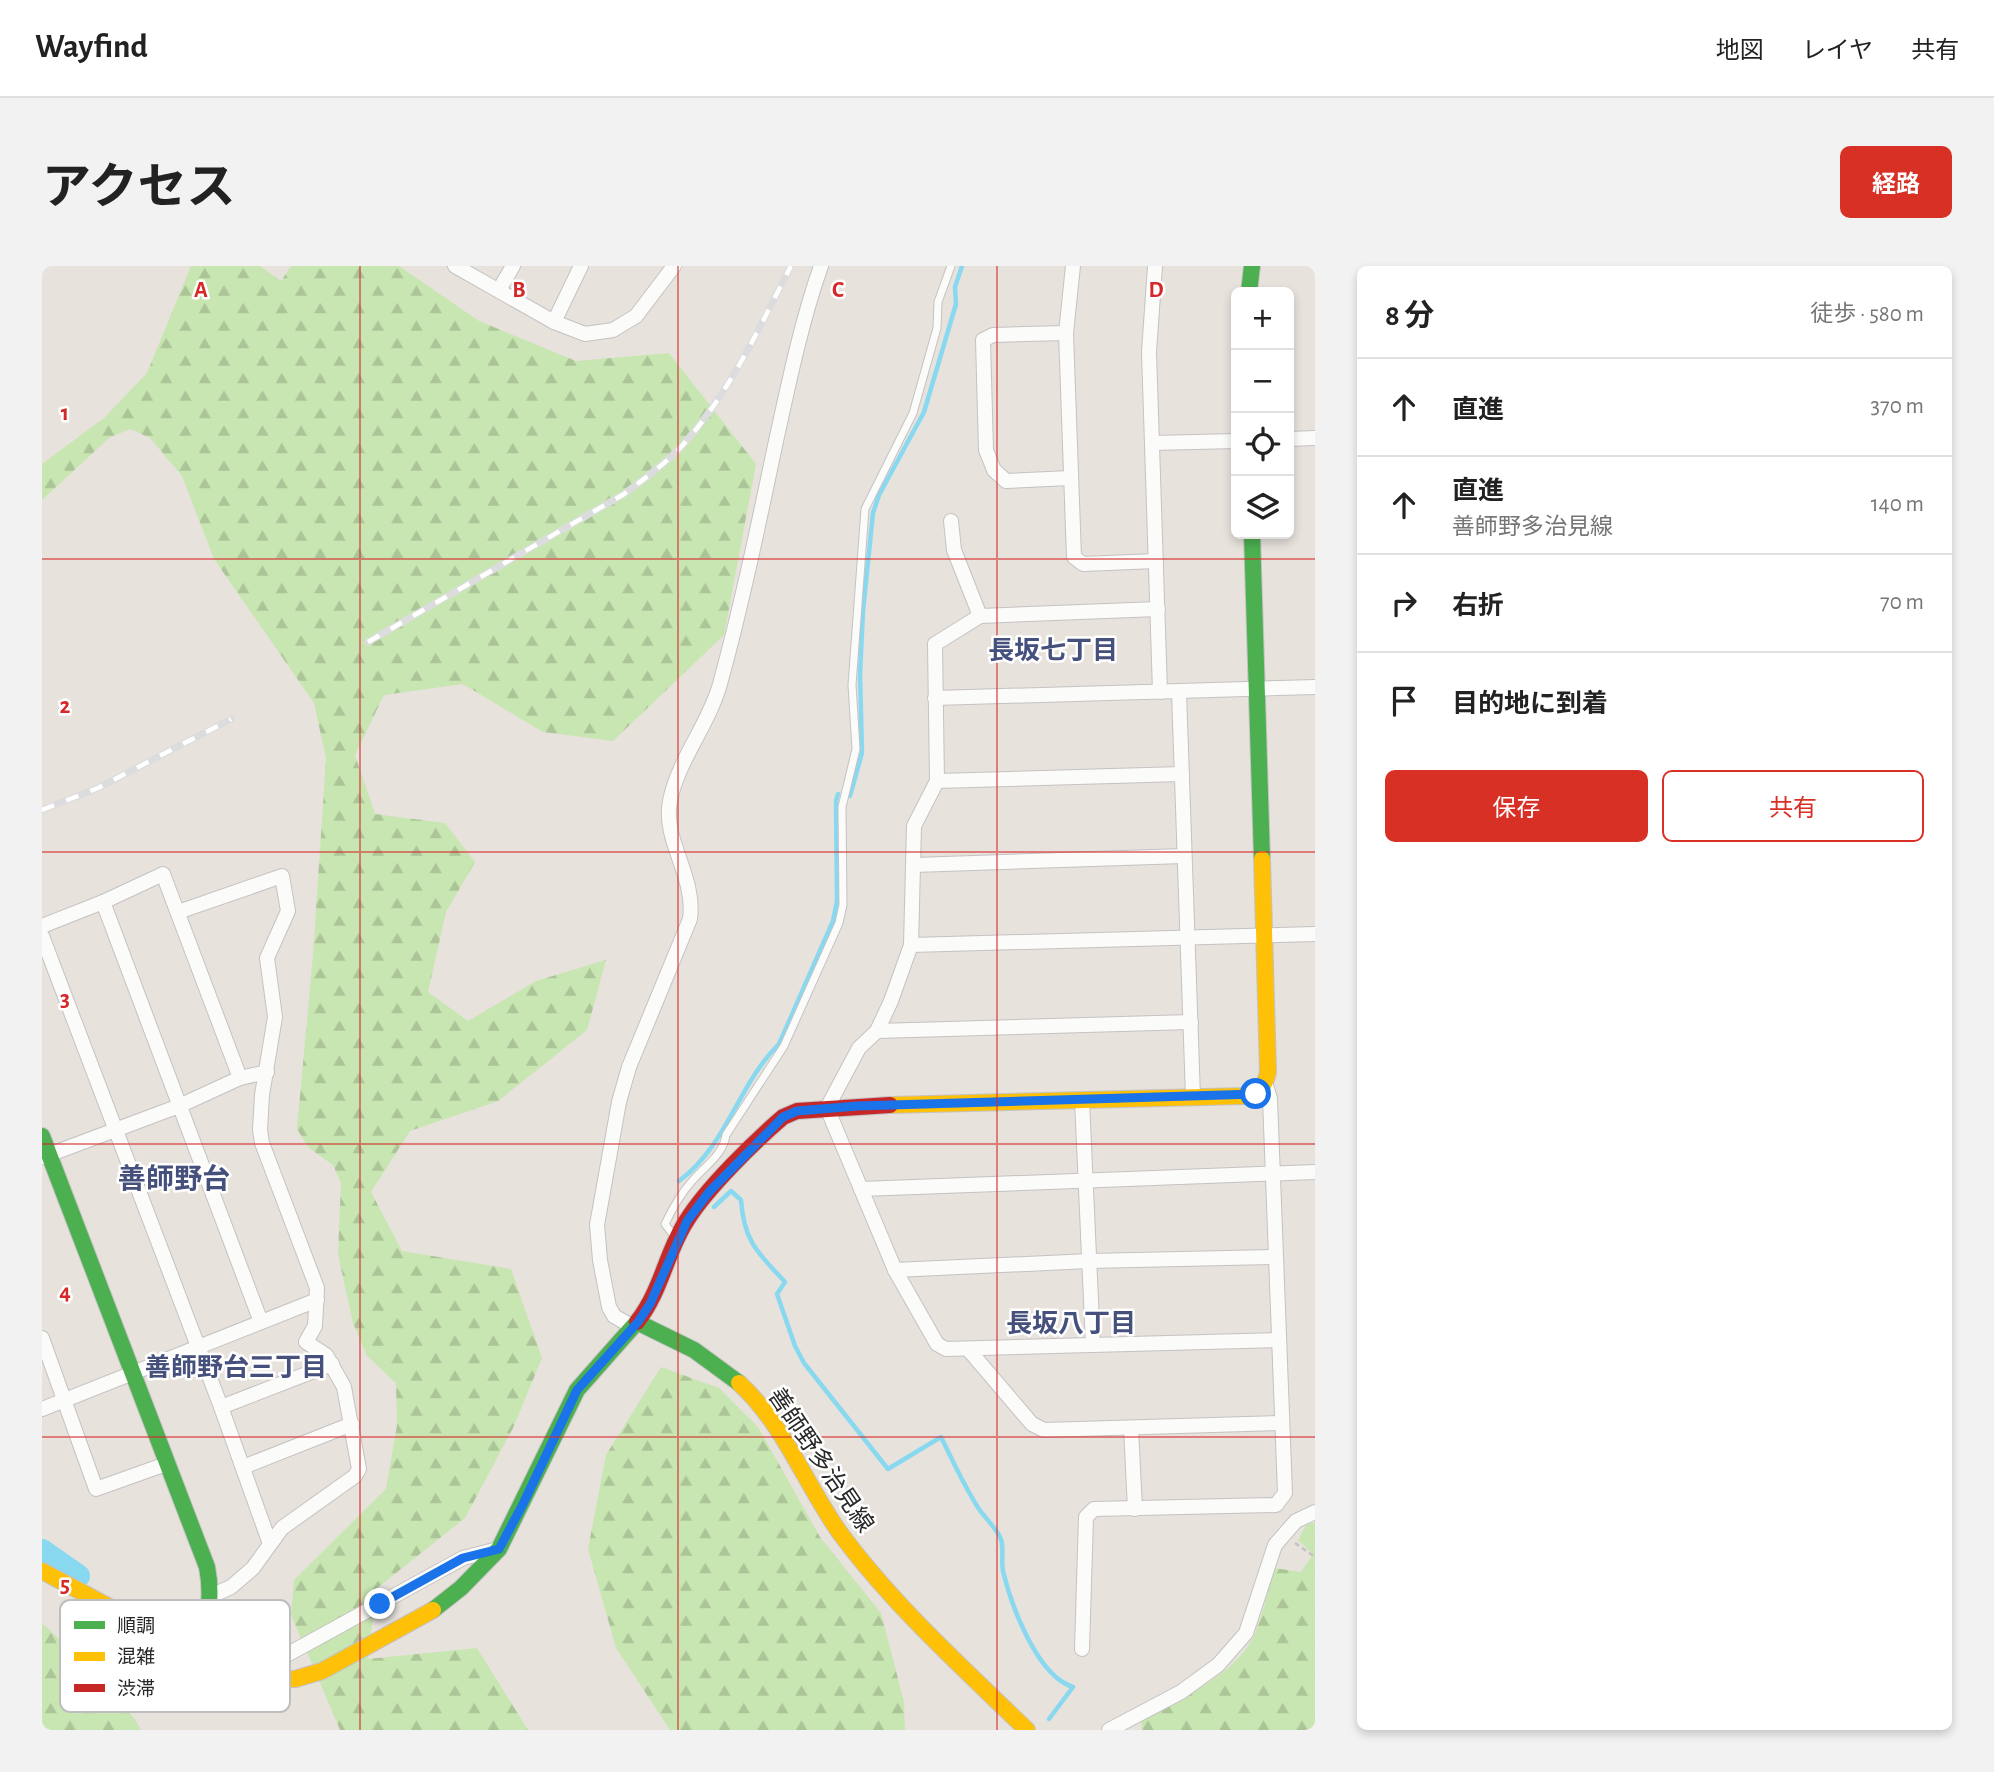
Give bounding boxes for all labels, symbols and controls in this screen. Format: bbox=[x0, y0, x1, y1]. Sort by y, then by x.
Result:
text: Wayfind bbox=[35, 31, 148, 64]
text: 地図 bbox=[1716, 39, 1764, 63]
text: レイヤ bbox=[1802, 39, 1873, 63]
text: 共有 bbox=[1911, 39, 1959, 63]
button: 経路 bbox=[1840, 146, 1952, 218]
text: アクセス bbox=[42, 164, 236, 213]
text: A bbox=[194, 279, 208, 302]
text: B bbox=[512, 279, 526, 302]
text: C bbox=[832, 279, 844, 302]
text: D bbox=[1148, 279, 1164, 302]
map controls bbox=[1231, 287, 1294, 539]
button: + bbox=[1231, 287, 1294, 350]
text: 8 分 bbox=[1385, 301, 1434, 331]
text: 徒歩 · 580 m bbox=[1810, 303, 1924, 326]
button: − bbox=[1231, 350, 1294, 413]
icon: ahead bbox=[1385, 388, 1423, 426]
text: 370 m bbox=[1871, 395, 1924, 418]
text: 直進 bbox=[1452, 397, 1504, 423]
text: 1 bbox=[61, 402, 69, 425]
button: locate bbox=[1231, 413, 1294, 476]
button: layers bbox=[1231, 476, 1294, 539]
text: 直進 bbox=[1452, 478, 1504, 504]
icon: ahead bbox=[1385, 486, 1423, 524]
text: 140 m bbox=[1871, 493, 1924, 516]
text: 善師野多治見線 bbox=[1452, 516, 1613, 539]
icon: right bbox=[1385, 584, 1423, 622]
text: 70 m bbox=[1880, 591, 1924, 614]
text: 右折 bbox=[1452, 593, 1504, 619]
district label: 長坂七丁目 bbox=[988, 637, 1118, 664]
icon: arrive bbox=[1385, 682, 1423, 720]
text: 目的地に到着 bbox=[1452, 691, 1608, 717]
text: 2 bbox=[60, 695, 71, 718]
button: 保存 bbox=[1385, 770, 1648, 842]
button: 共有 bbox=[1662, 770, 1924, 842]
text: 3 bbox=[60, 988, 70, 1011]
route start bbox=[1240, 1078, 1271, 1109]
district label: 善師野台 bbox=[118, 1163, 230, 1194]
text: 4 bbox=[59, 1281, 71, 1304]
district label: 長坂八丁目 bbox=[1006, 1310, 1136, 1337]
district label: 善師野台三丁目 bbox=[145, 1353, 327, 1381]
street label: 善師野多治見線 bbox=[763, 1383, 879, 1537]
text: 5 bbox=[60, 1574, 70, 1597]
route end bbox=[364, 1588, 395, 1619]
legend bbox=[60, 1600, 290, 1712]
text: 順調 bbox=[117, 1616, 155, 1636]
text: 混雑 bbox=[117, 1646, 155, 1667]
text: 渋滞 bbox=[117, 1678, 155, 1699]

